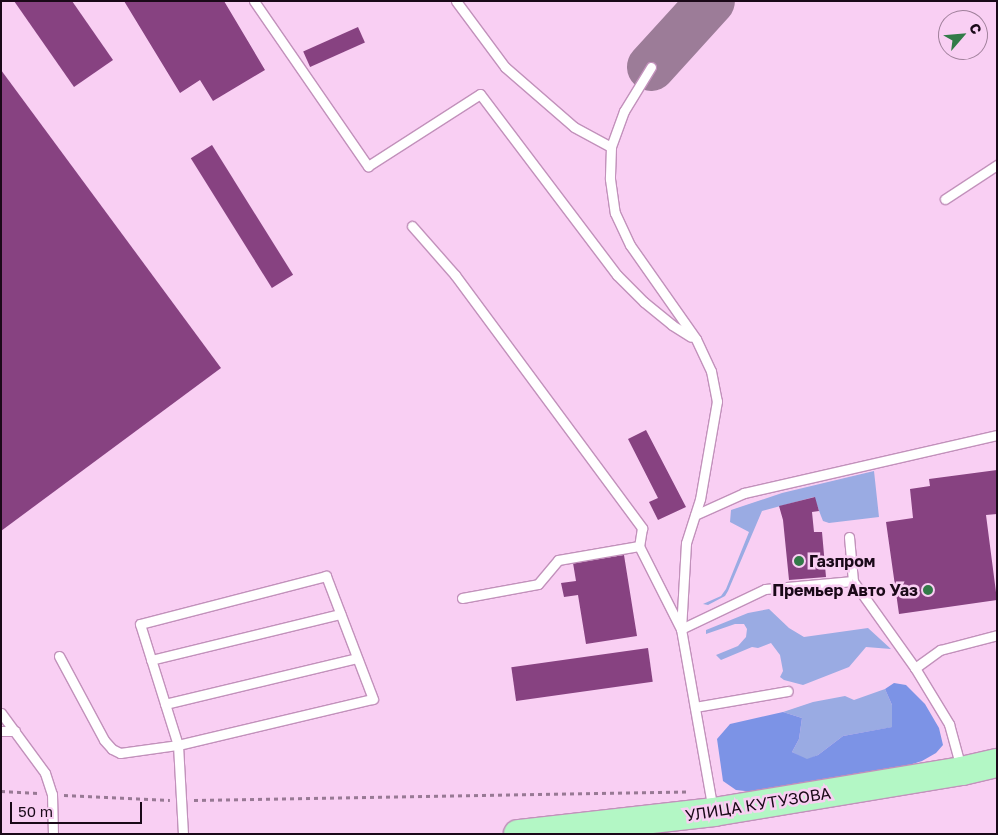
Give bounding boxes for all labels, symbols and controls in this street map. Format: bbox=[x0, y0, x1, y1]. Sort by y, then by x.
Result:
north arrow bbox=[938, 10, 988, 60]
text: С bbox=[966, 20, 986, 37]
place label: Газпром bbox=[809, 551, 875, 571]
marker: Газпром bbox=[793, 555, 805, 567]
place label: Премьер Авто Уаз bbox=[772, 580, 918, 600]
marker: Премьер Авто Уаз bbox=[922, 584, 934, 596]
street label: УЛИЦА КУТУЗОВА bbox=[684, 783, 832, 825]
scale bar bbox=[12, 792, 145, 824]
text: 50 m bbox=[18, 802, 53, 820]

